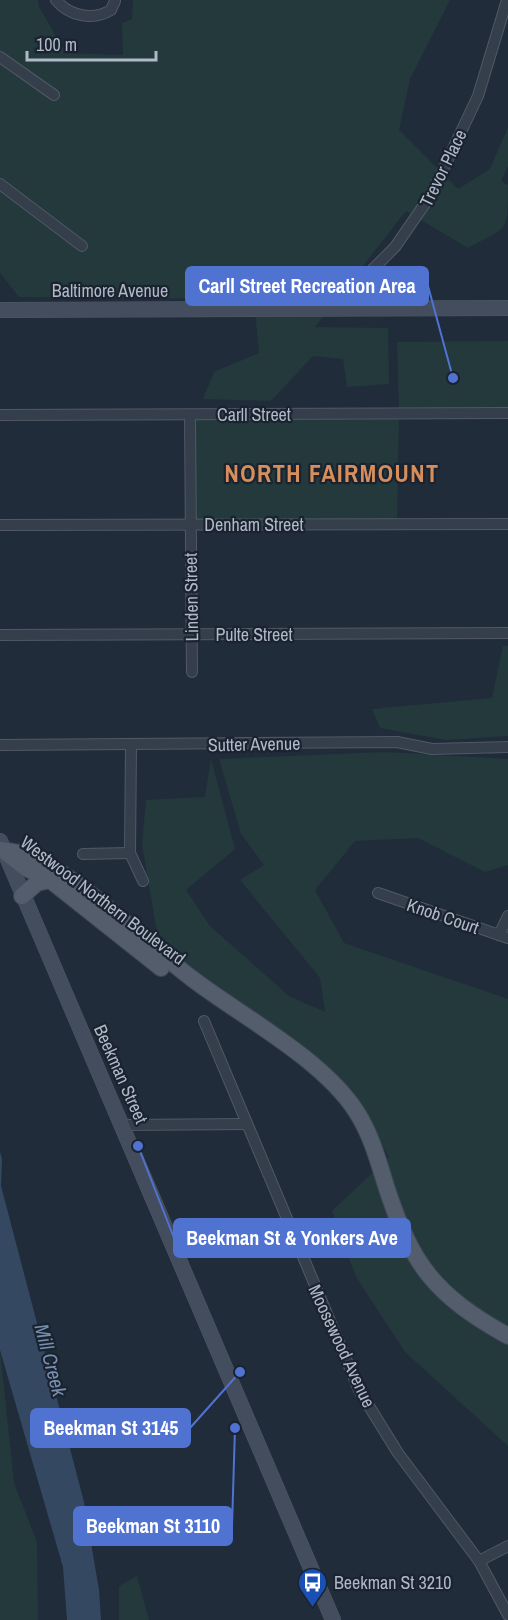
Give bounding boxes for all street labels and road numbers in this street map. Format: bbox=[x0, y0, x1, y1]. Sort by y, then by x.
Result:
street label: Trevor Place bbox=[414, 125, 472, 211]
street label: Baltimore Avenue bbox=[52, 278, 168, 303]
street label: Carll Street bbox=[217, 402, 291, 427]
street label: Denham Street bbox=[204, 512, 304, 537]
street label: Linden Street bbox=[178, 552, 204, 642]
street label: Pulte Street bbox=[215, 622, 293, 647]
street label: Sutter Avenue bbox=[208, 731, 300, 757]
street label: Westwood Northern Boulevard bbox=[15, 830, 191, 970]
street label: Knob Court bbox=[404, 892, 482, 940]
street label: Beekman Street bbox=[88, 1021, 154, 1127]
street label: Moosewood Avenue bbox=[303, 1281, 381, 1411]

